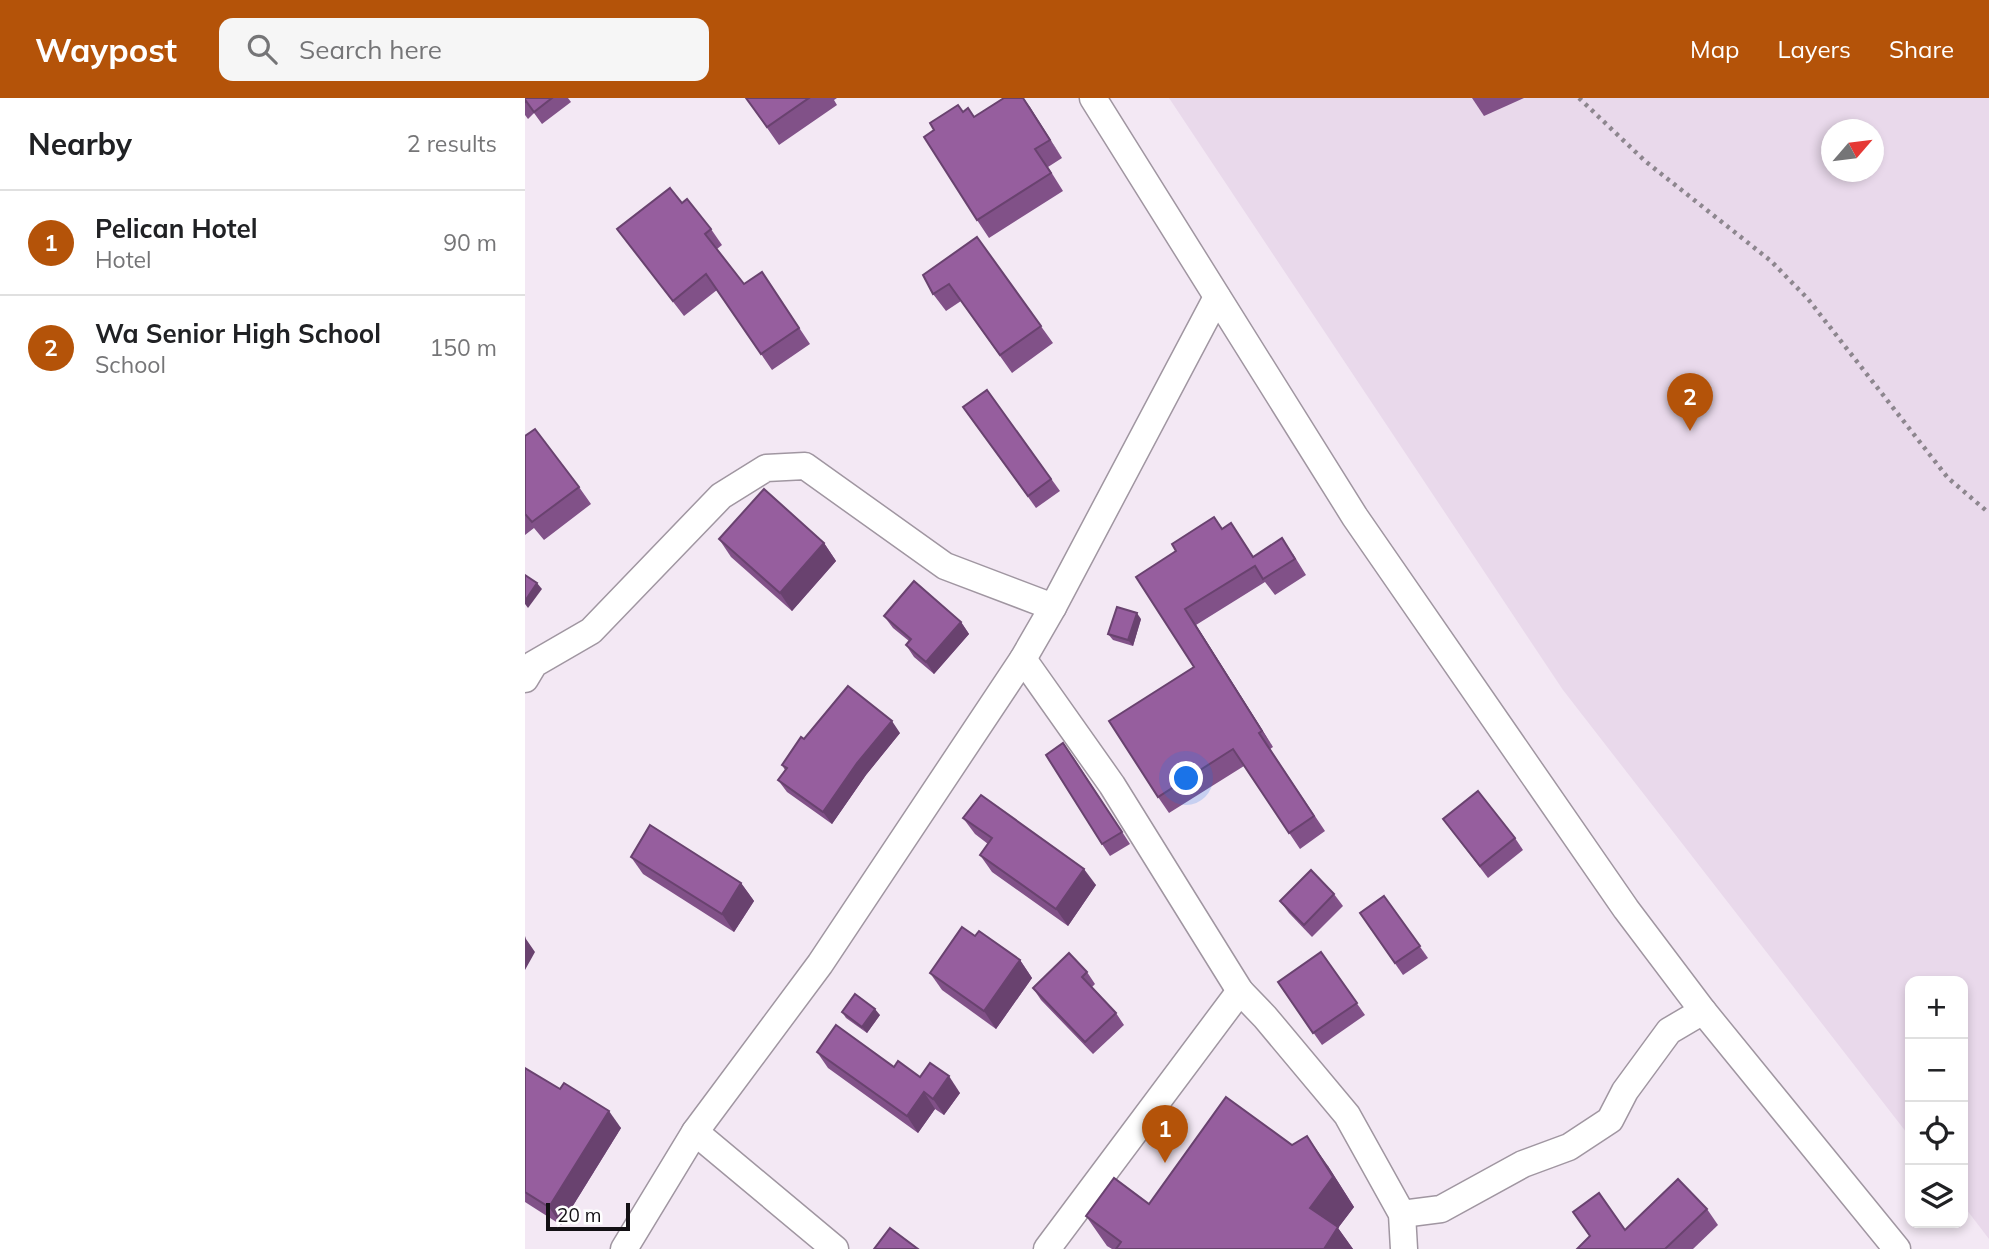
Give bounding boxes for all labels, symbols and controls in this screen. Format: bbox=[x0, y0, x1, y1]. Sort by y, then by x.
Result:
search box bbox=[219, 18, 709, 81]
text: Waypost bbox=[35, 29, 177, 70]
icon: search bbox=[243, 30, 281, 68]
text: Search here bbox=[299, 33, 442, 66]
text: Map bbox=[1690, 34, 1739, 64]
text: Layers bbox=[1777, 34, 1851, 64]
text: Share bbox=[1889, 34, 1954, 64]
north arrow bbox=[1821, 119, 1884, 182]
text: Nearby bbox=[28, 125, 132, 163]
text: 2 results bbox=[407, 129, 497, 158]
text: Pelican Hotel bbox=[95, 212, 258, 245]
text: 1 bbox=[44, 228, 58, 257]
text: 90 m bbox=[443, 228, 497, 257]
text: Hotel bbox=[95, 245, 152, 274]
text: Wa Senior High School bbox=[95, 317, 381, 350]
text: 2 bbox=[44, 333, 58, 362]
text: 150 m bbox=[429, 333, 497, 362]
text: School bbox=[95, 350, 166, 379]
pin: 2 bbox=[1667, 373, 1713, 431]
your location bbox=[1169, 761, 1203, 795]
map controls bbox=[1905, 976, 1968, 1228]
button: + bbox=[1905, 976, 1968, 1039]
button: − bbox=[1905, 1039, 1968, 1102]
button: locate bbox=[1905, 1102, 1968, 1165]
pin: 1 bbox=[1142, 1105, 1188, 1163]
button: layers bbox=[1905, 1165, 1968, 1228]
scale bar bbox=[546, 1200, 630, 1232]
text: 20 m bbox=[557, 1203, 601, 1227]

